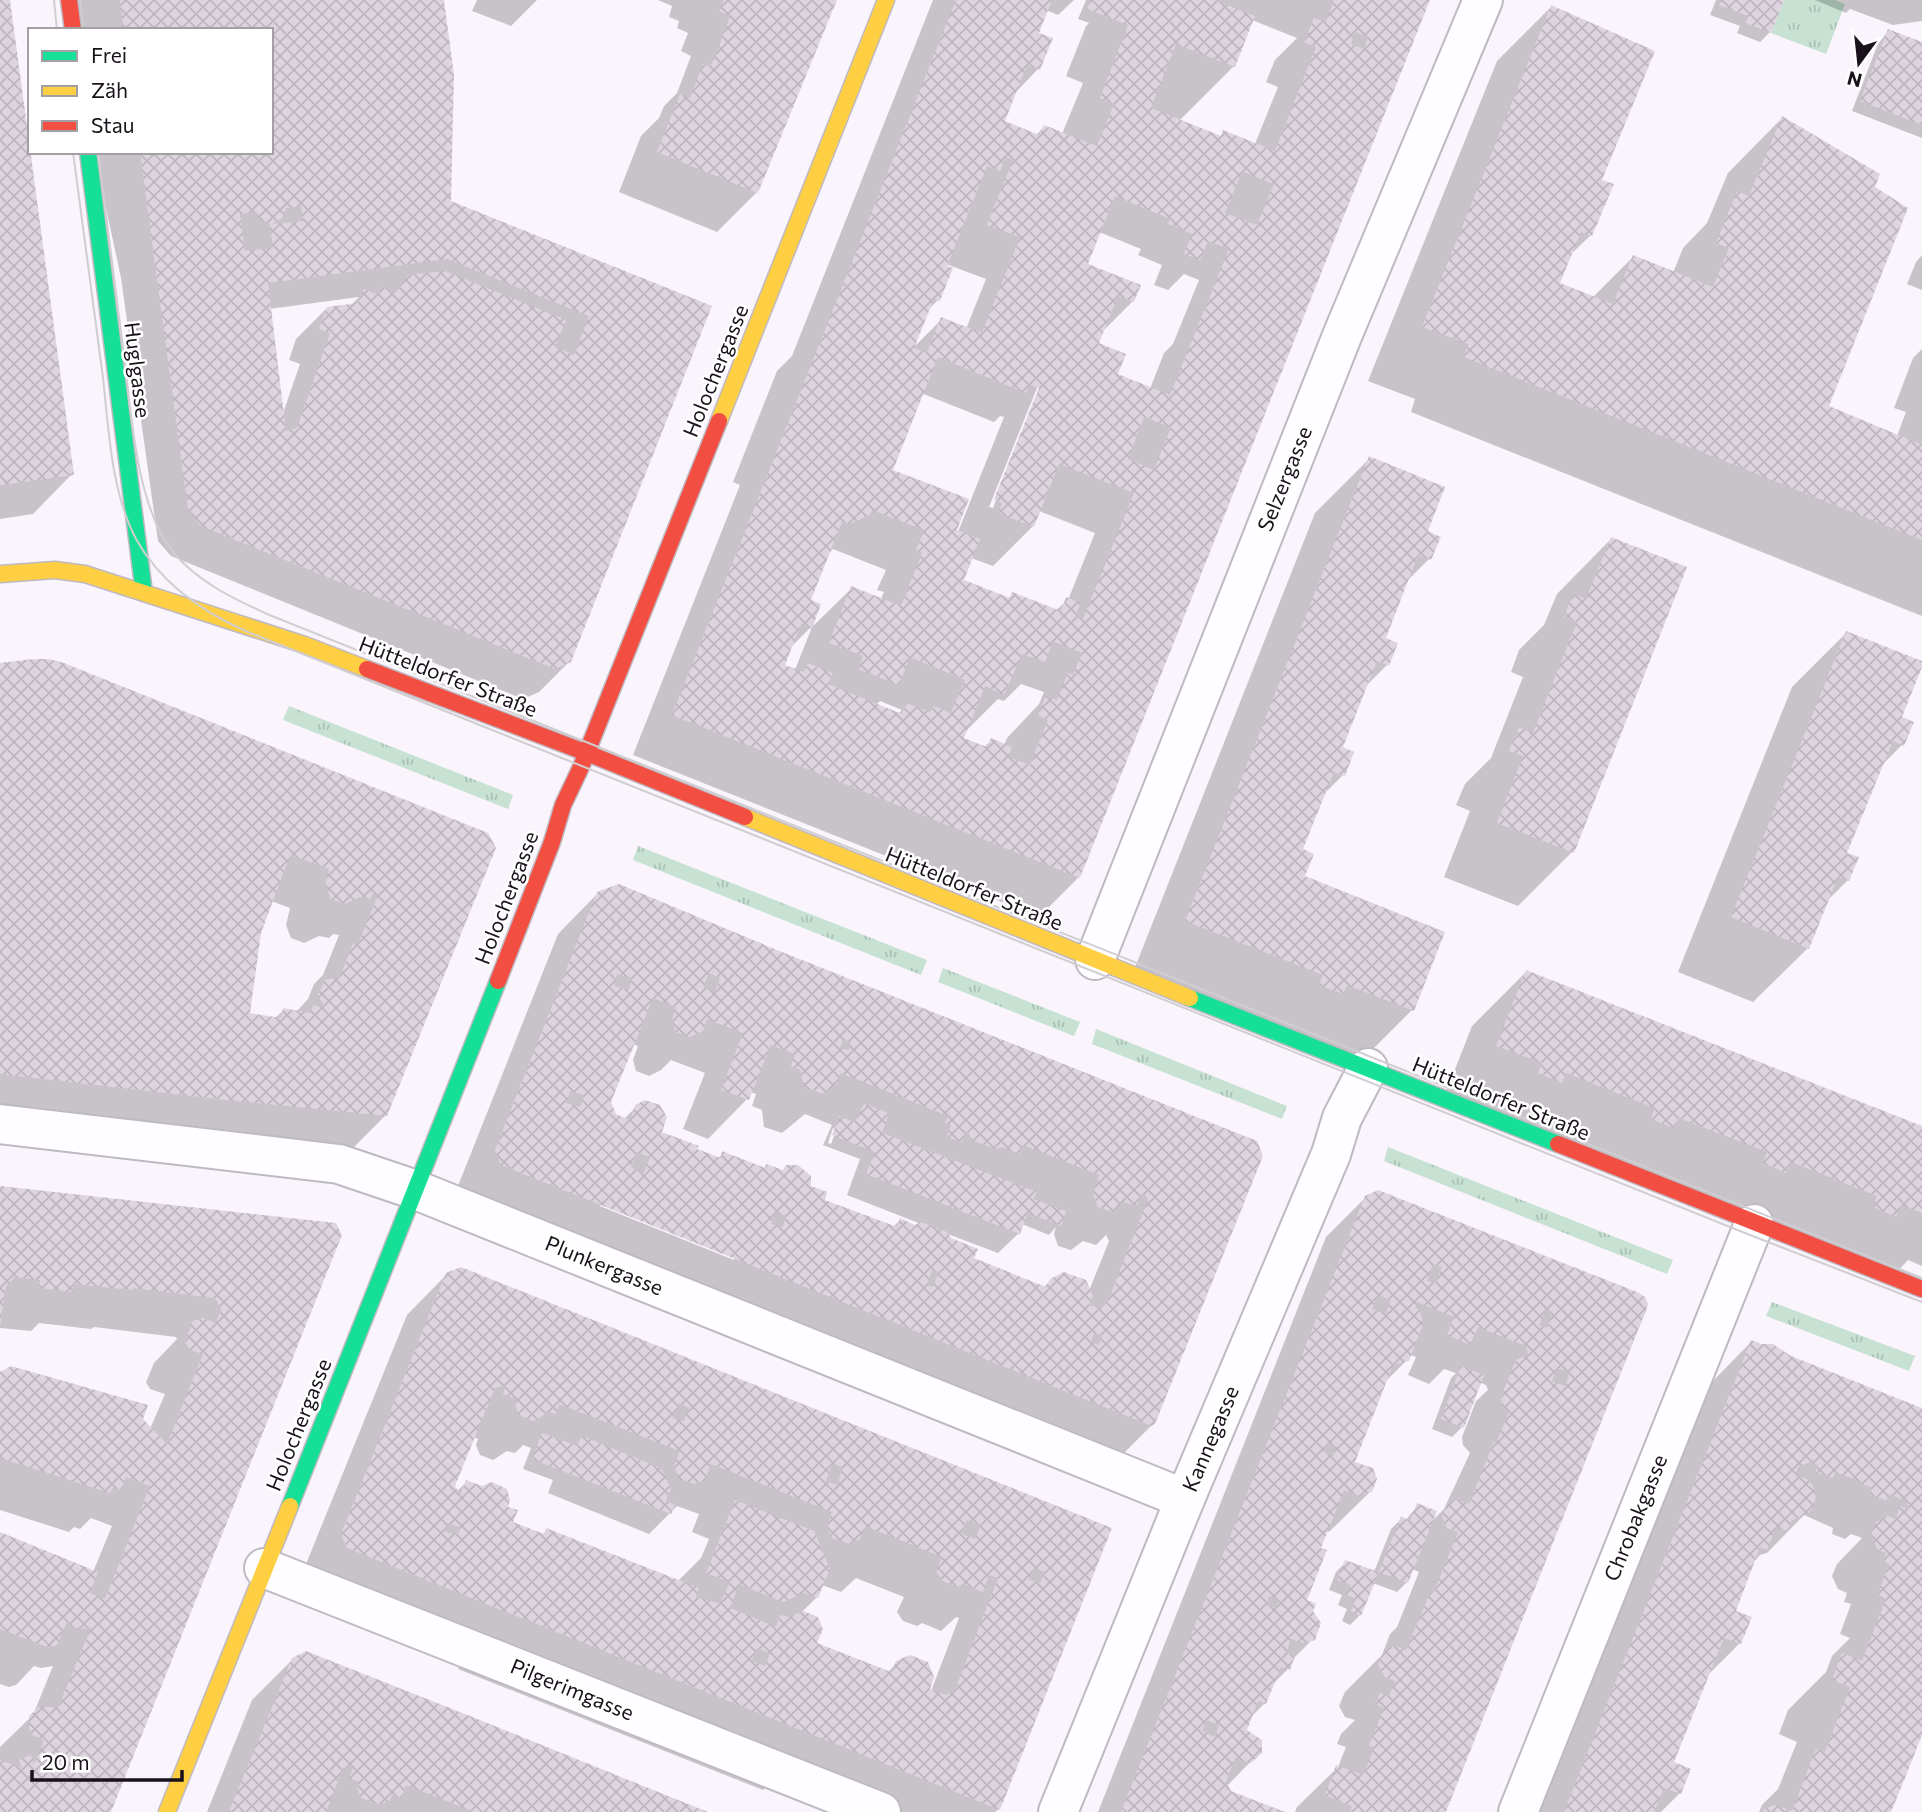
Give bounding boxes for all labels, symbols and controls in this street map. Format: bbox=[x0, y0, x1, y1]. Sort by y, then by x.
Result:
legend bbox=[28, 28, 273, 154]
north arrow bbox=[1824, 28, 1894, 98]
text: Frei bbox=[91, 42, 127, 67]
text: N bbox=[1845, 67, 1864, 93]
text: Zäh bbox=[91, 77, 128, 102]
text: Stau bbox=[91, 112, 134, 137]
street label: Holochergasse bbox=[677, 301, 753, 440]
street label: Huglgasse bbox=[120, 320, 157, 419]
street label: Selzergasse bbox=[1251, 422, 1316, 535]
street label: Hütteldorfer Straße bbox=[356, 630, 541, 721]
street label: Holochergasse bbox=[469, 827, 542, 967]
street label: Hütteldorfer Straße bbox=[882, 841, 1067, 935]
street label: Hütteldorfer Straße bbox=[1409, 1051, 1594, 1145]
street label: Plunkergasse bbox=[542, 1230, 667, 1300]
street label: Holochergasse bbox=[260, 1355, 336, 1494]
street label: Kannegasse bbox=[1176, 1382, 1243, 1495]
street label: Chrobakgasse bbox=[1598, 1451, 1671, 1584]
street label: Pilgerimgasse bbox=[507, 1653, 638, 1725]
scale bar bbox=[32, 1738, 182, 1782]
text: 20 m bbox=[42, 1749, 90, 1774]

